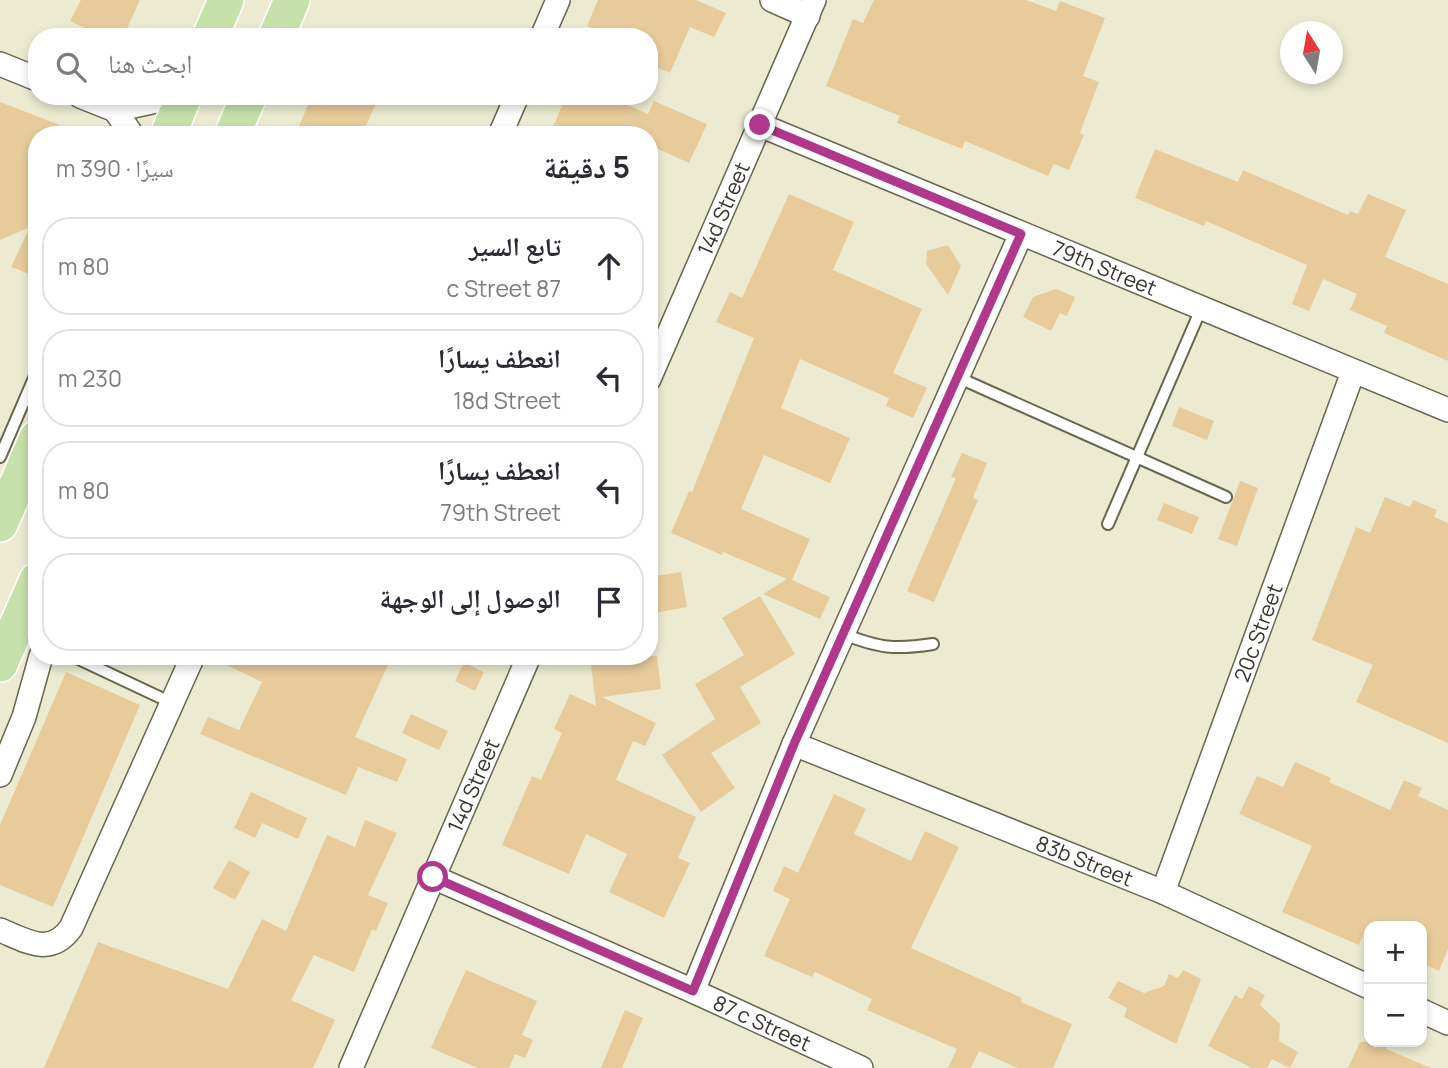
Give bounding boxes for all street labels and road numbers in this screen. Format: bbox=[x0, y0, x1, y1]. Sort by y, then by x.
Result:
street label: 14d Street bbox=[691, 157, 756, 259]
street label: 79th Street bbox=[1048, 234, 1161, 302]
street label: 20c Street bbox=[1227, 580, 1288, 686]
street label: 14d Street bbox=[441, 734, 506, 836]
street label: 83b Street bbox=[1032, 829, 1137, 893]
street label: 87 c Street bbox=[709, 988, 816, 1057]

